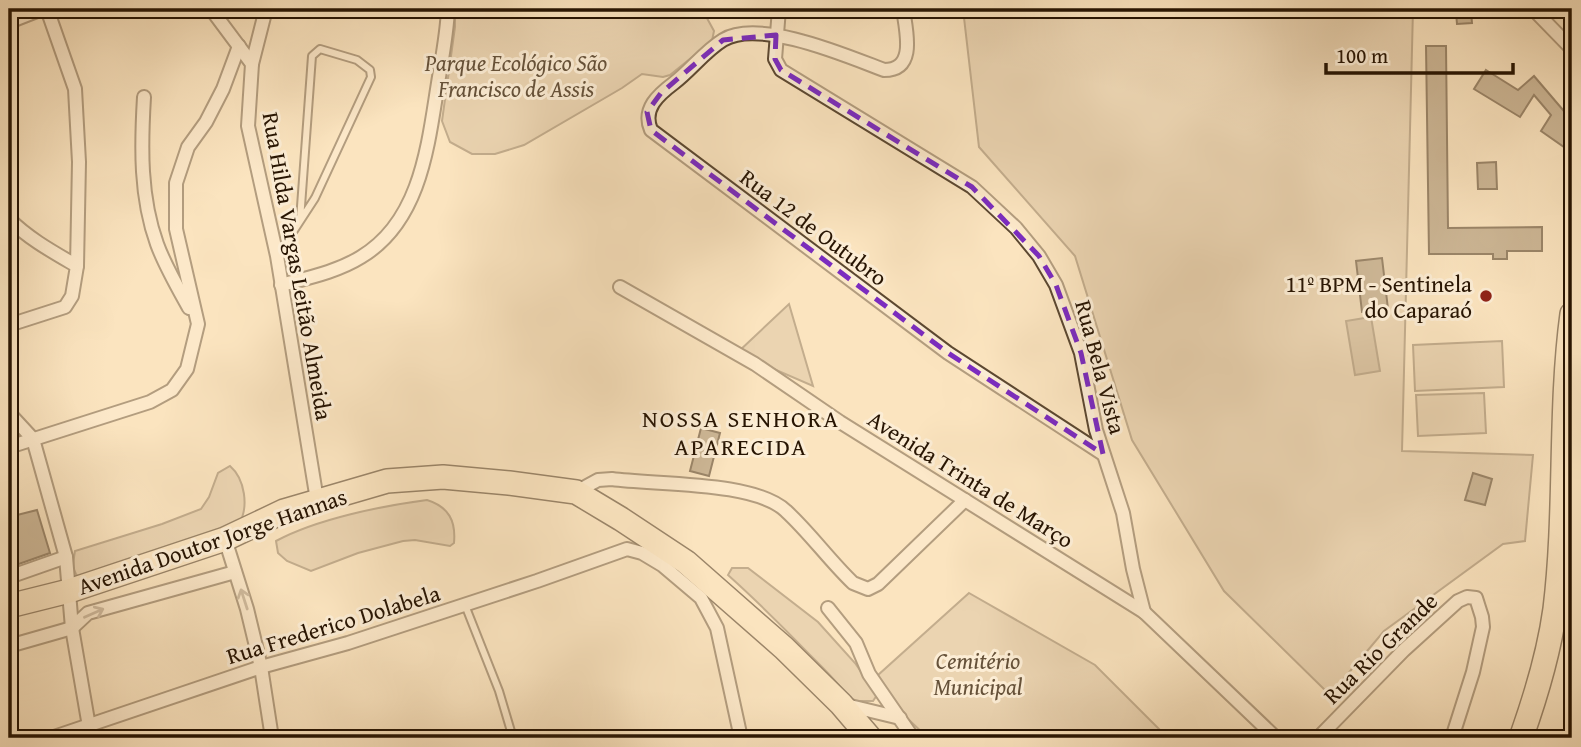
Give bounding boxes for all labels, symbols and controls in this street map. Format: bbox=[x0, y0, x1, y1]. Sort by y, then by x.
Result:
scale bar bbox=[1326, 32, 1513, 76]
text: 100 m bbox=[1336, 40, 1388, 71]
park label: Parque Ecológico São Francisco de Assis bbox=[424, 46, 607, 105]
street label: Rua Hilda Vargas Leitão Almeida bbox=[255, 109, 341, 423]
street label: Rua 12 de Outubro bbox=[734, 161, 894, 293]
place label: 11º BPM - Sentinela do Caparaó bbox=[1285, 267, 1472, 326]
marker: 11º BPM - Sentinela do Caparaó bbox=[1478, 288, 1494, 304]
street label: Rua Bela Vista bbox=[1067, 296, 1135, 438]
district label: NOSSA SENHORA APARECIDA bbox=[642, 401, 840, 464]
street label: Avenida Trinta de Março bbox=[862, 402, 1080, 556]
street label: Avenida Doutor Jorge Hannas bbox=[73, 479, 351, 603]
street label: Rua Frederico Dolabela bbox=[222, 576, 444, 672]
street label: Rua Rio Grande bbox=[1315, 585, 1445, 711]
one-way arrow bbox=[237, 589, 249, 611]
one-way arrow bbox=[83, 606, 104, 619]
park label: Cemitério Municipal bbox=[933, 644, 1023, 703]

